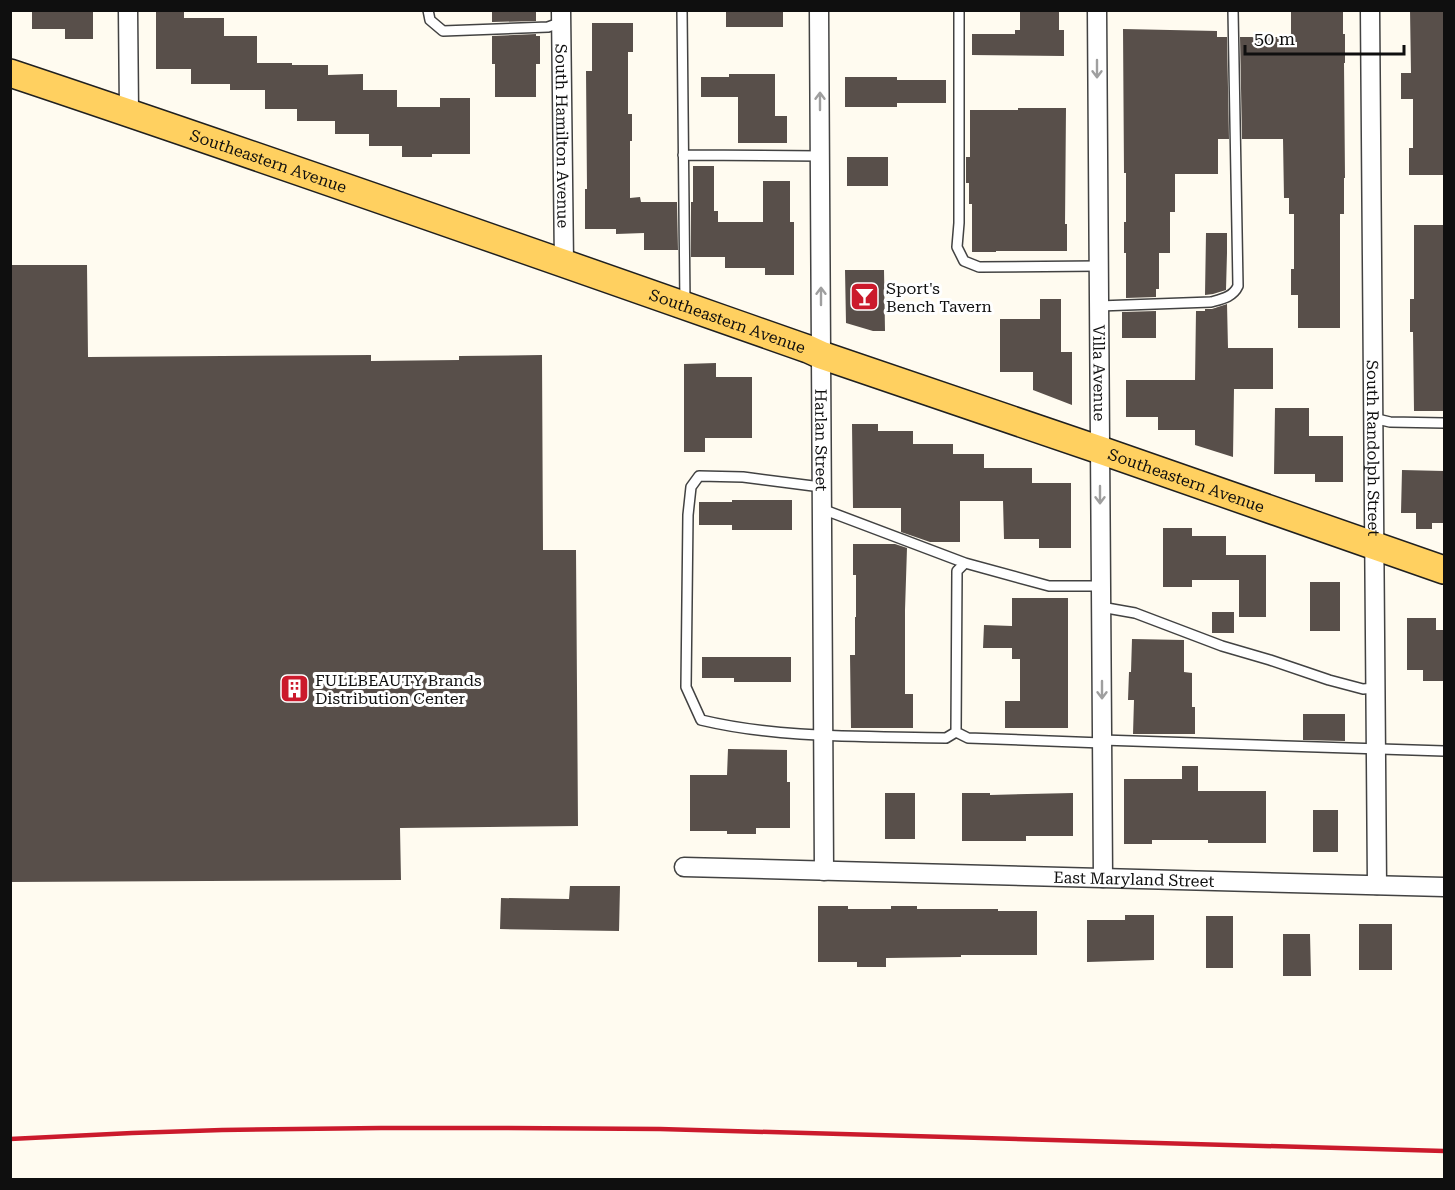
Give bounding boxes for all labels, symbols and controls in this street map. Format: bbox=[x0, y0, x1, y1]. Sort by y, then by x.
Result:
scale bar bbox=[1245, 18, 1404, 56]
text: 50 m bbox=[1254, 28, 1295, 49]
street label: South Hamilton Avenue bbox=[551, 44, 573, 228]
one-way arrow bbox=[1091, 58, 1103, 78]
one-way arrow bbox=[814, 92, 825, 112]
street label: Southeastern Avenue bbox=[188, 125, 349, 197]
place label: Sport's Bench Tavern bbox=[886, 279, 992, 316]
bar icon: Sport's Bench Tavern bbox=[849, 281, 881, 313]
street label: Southeastern Avenue bbox=[647, 285, 808, 357]
one-way arrow bbox=[815, 287, 826, 307]
street label: Villa Avenue bbox=[1089, 325, 1109, 421]
street label: South Randolph Street bbox=[1363, 360, 1383, 536]
street label: Harlan Street bbox=[811, 389, 831, 491]
street label: Southeastern Avenue bbox=[1106, 445, 1267, 517]
one-way arrow bbox=[1094, 484, 1106, 504]
place label: FULLBEAUTY Brands Distribution Center bbox=[315, 671, 482, 708]
building icon: FULLBEAUTY Brands Distribution Center bbox=[278, 673, 310, 705]
one-way arrow bbox=[1096, 679, 1107, 699]
street label: East Maryland Street bbox=[1053, 868, 1215, 891]

